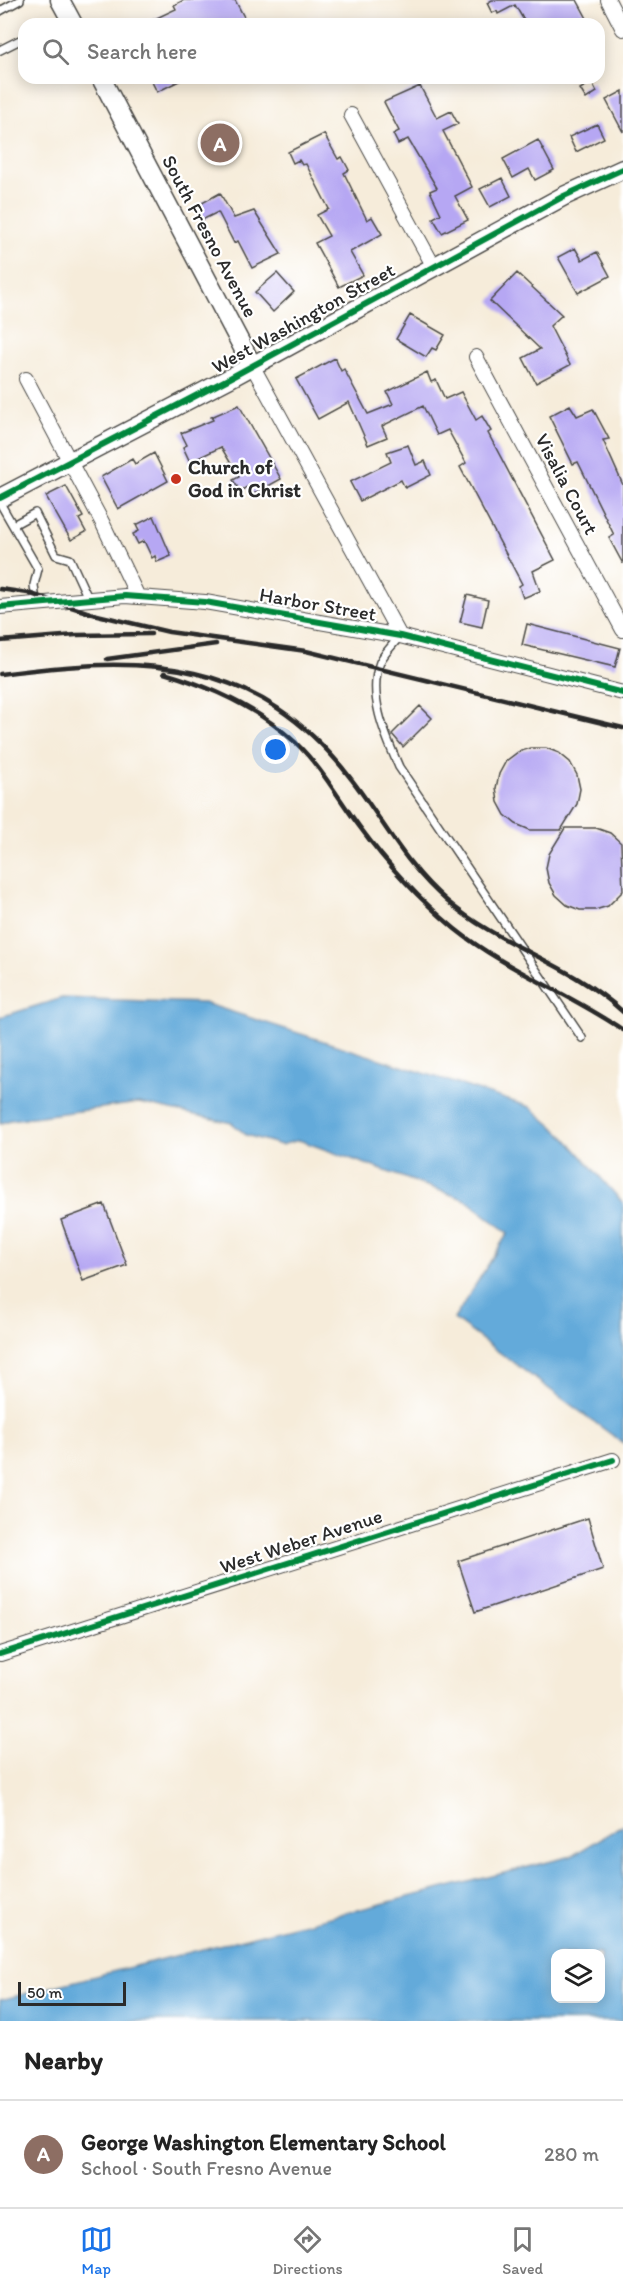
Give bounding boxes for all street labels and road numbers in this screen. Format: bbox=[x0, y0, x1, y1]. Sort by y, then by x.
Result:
street label: South Fresno Avenue bbox=[157, 151, 263, 321]
street label: West Washington Street bbox=[207, 257, 399, 378]
street label: Visalia Court bbox=[530, 429, 604, 539]
street label: Harbor Street bbox=[258, 582, 378, 626]
street label: West Weber Avenue bbox=[217, 1503, 385, 1579]

